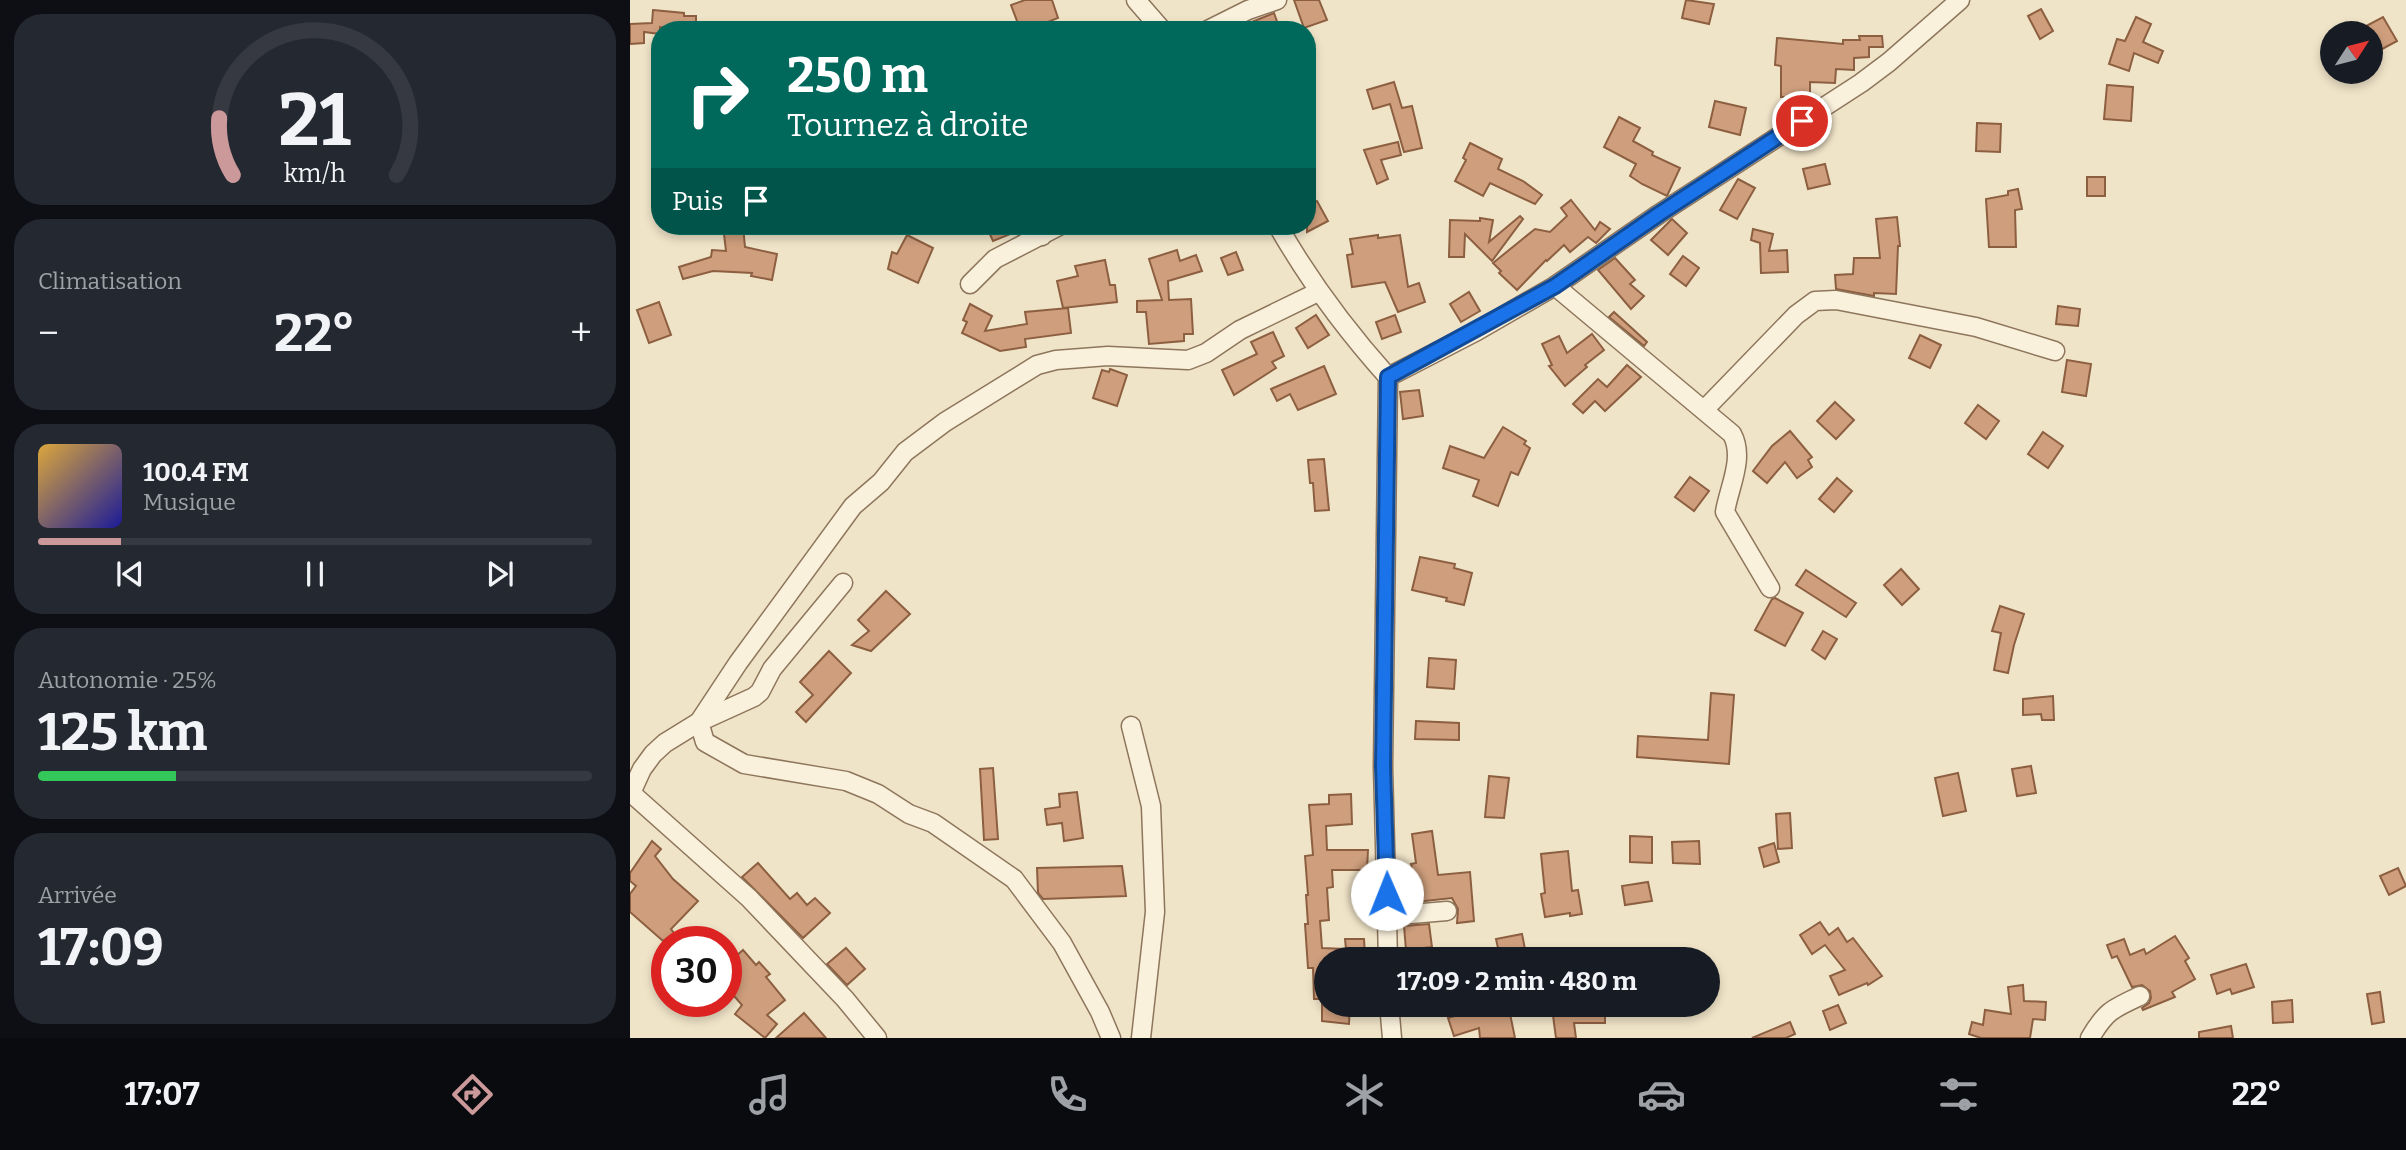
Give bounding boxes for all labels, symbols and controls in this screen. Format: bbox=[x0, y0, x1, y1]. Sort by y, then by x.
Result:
north arrow bbox=[2320, 21, 2384, 84]
map controls bbox=[2320, 21, 2383, 84]
text: 250 m bbox=[787, 46, 928, 105]
icon: right bbox=[672, 49, 763, 140]
text: 21 bbox=[279, 78, 352, 165]
pin bbox=[1772, 91, 1832, 151]
icon: arrive bbox=[1783, 102, 1821, 140]
text: Tournez à droite bbox=[787, 106, 1029, 144]
text: km/h bbox=[284, 159, 346, 189]
icon: arrive bbox=[737, 182, 775, 220]
text: Puis bbox=[672, 186, 723, 217]
text: Climatisation bbox=[38, 267, 182, 295]
text: 22° bbox=[274, 302, 355, 365]
text: − bbox=[38, 310, 59, 356]
text: + bbox=[570, 310, 592, 356]
text: 100.4 FM bbox=[143, 457, 249, 488]
text: Musique bbox=[143, 488, 236, 516]
icon: previous bbox=[111, 555, 149, 593]
icon: pause bbox=[296, 555, 334, 593]
icon: next bbox=[481, 555, 519, 593]
text: Autonomie · 25% bbox=[38, 666, 217, 694]
text: 125 km bbox=[38, 701, 207, 764]
position arrow bbox=[1350, 857, 1424, 931]
text: Arrivée bbox=[38, 881, 117, 909]
text: 17:09 bbox=[38, 916, 164, 979]
speed limit sign: 30 bbox=[651, 926, 742, 1017]
text: 17:09 · 2 min · 480 m bbox=[1397, 966, 1637, 997]
icon: directions bbox=[448, 1070, 497, 1119]
icon: music bbox=[745, 1070, 794, 1119]
icon: phone bbox=[1043, 1070, 1092, 1119]
icon: climate bbox=[1340, 1070, 1389, 1119]
icon: car bbox=[1637, 1070, 1686, 1119]
icon: filters bbox=[1934, 1070, 1983, 1119]
text: 17:07 bbox=[124, 1075, 200, 1113]
text: 22° bbox=[2232, 1075, 2282, 1113]

